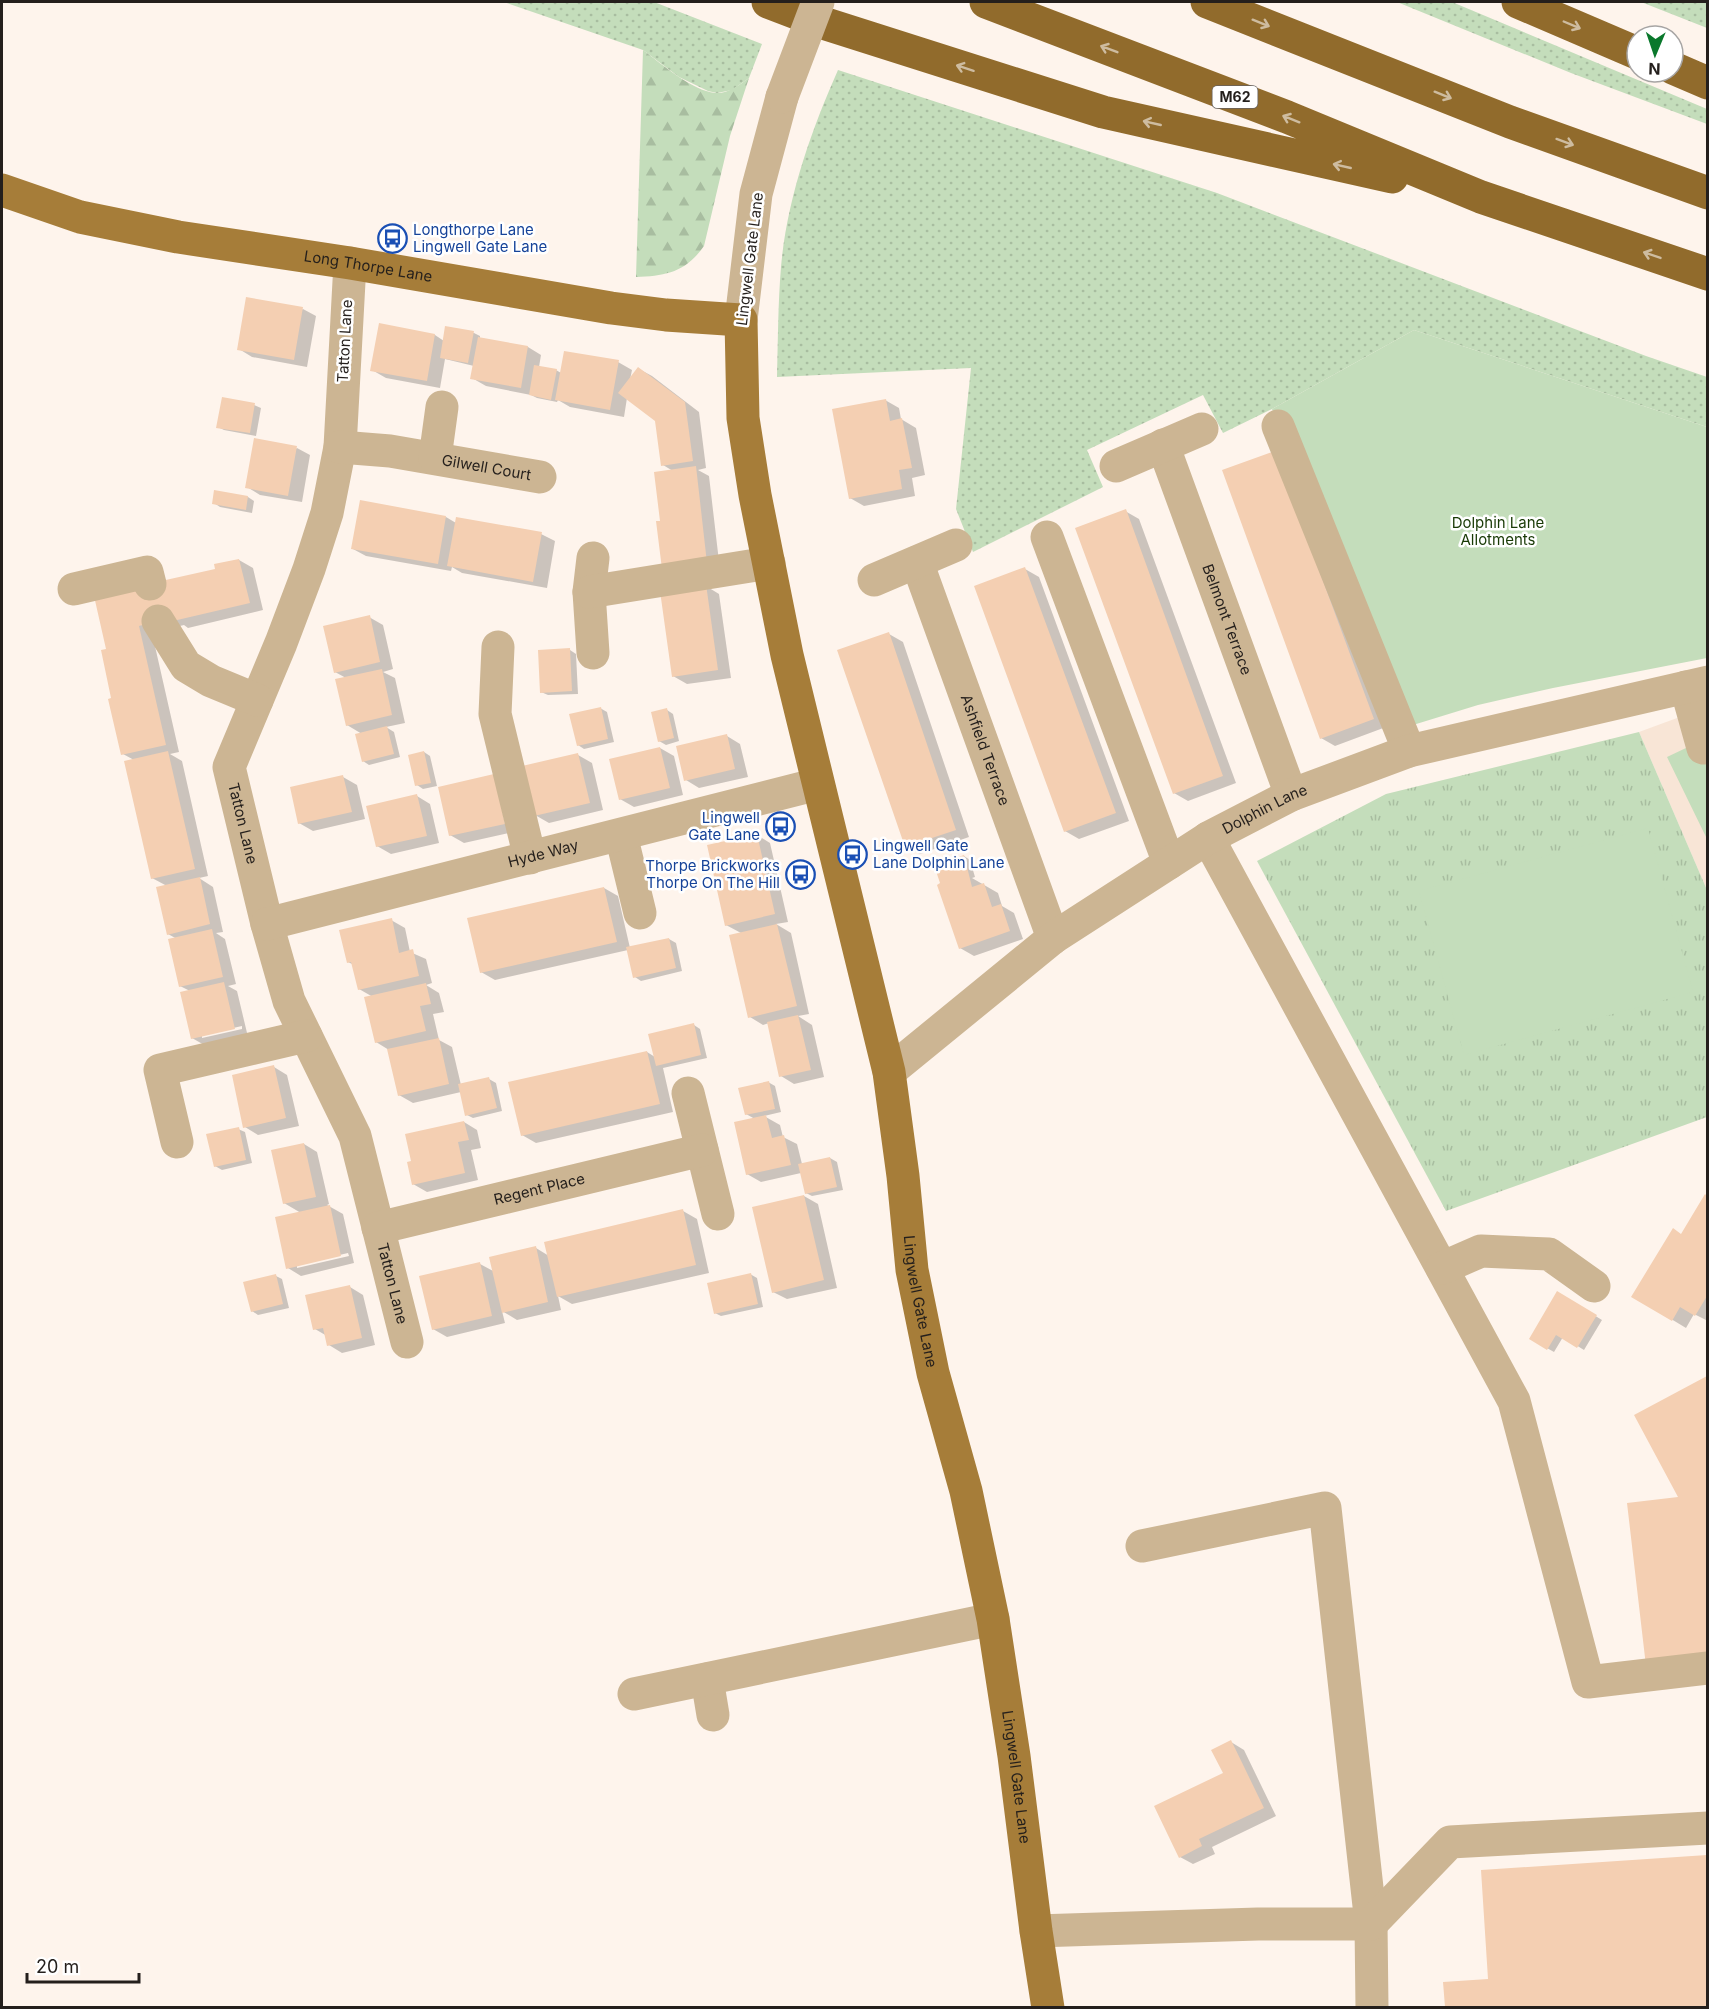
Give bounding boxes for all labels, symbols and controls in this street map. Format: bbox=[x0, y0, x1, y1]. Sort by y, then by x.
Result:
one-way arrow bbox=[1252, 18, 1270, 29]
one-way arrow bbox=[1562, 20, 1580, 31]
north arrow bbox=[1625, 24, 1685, 84]
one-way arrow bbox=[1101, 43, 1119, 54]
text: N bbox=[1648, 59, 1661, 79]
one-way arrow bbox=[956, 62, 975, 73]
road number: M62 bbox=[1212, 86, 1258, 108]
one-way arrow bbox=[1433, 90, 1451, 101]
one-way arrow bbox=[1283, 113, 1301, 124]
one-way arrow bbox=[1143, 117, 1162, 129]
one-way arrow bbox=[1555, 137, 1574, 148]
one-way arrow bbox=[1333, 160, 1353, 171]
street label: Lingwell Gate Lane bbox=[732, 191, 767, 327]
place label: Longthorpe Lane Lingwell Gate Lane bbox=[413, 220, 547, 256]
bus stop icon: Longthorpe Lane Lingwell Gate Lane bbox=[376, 223, 408, 255]
street label: Long Thorpe Lane bbox=[303, 246, 434, 286]
one-way arrow bbox=[1643, 249, 1662, 260]
street label: Tatton Lane bbox=[333, 299, 356, 383]
street label: Gilwell Court bbox=[440, 450, 533, 484]
park label: Dolphin Lane Allotments bbox=[1452, 513, 1544, 549]
street label: Belmont Terrace bbox=[1198, 561, 1256, 678]
street label: Ashfield Terrace bbox=[957, 692, 1014, 808]
street label: Dolphin Lane bbox=[1219, 780, 1310, 838]
street label: Tatton Lane bbox=[224, 781, 262, 866]
place label: Lingwell Gate Lane bbox=[688, 808, 760, 844]
bus stop icon: Lingwell Gate Lane bbox=[765, 811, 797, 843]
street label: Hyde Way bbox=[506, 835, 581, 871]
place label: Lingwell Gate Lane Dolphin Lane bbox=[873, 836, 1004, 872]
bus stop icon: Lingwell Gate Lane Dolphin Lane bbox=[836, 839, 868, 871]
place label: Thorpe Brickworks Thorpe On The Hill bbox=[645, 856, 780, 892]
bus stop icon: Thorpe Brickworks Thorpe On The Hill bbox=[785, 859, 817, 891]
street label: Regent Place bbox=[492, 1169, 587, 1209]
street label: Lingwell Gate Lane bbox=[900, 1234, 942, 1369]
street label: Tatton Lane bbox=[373, 1241, 412, 1326]
street label: Lingwell Gate Lane bbox=[998, 1709, 1035, 1845]
scale bar bbox=[27, 1946, 140, 1984]
text: 20 m bbox=[36, 1956, 79, 1977]

